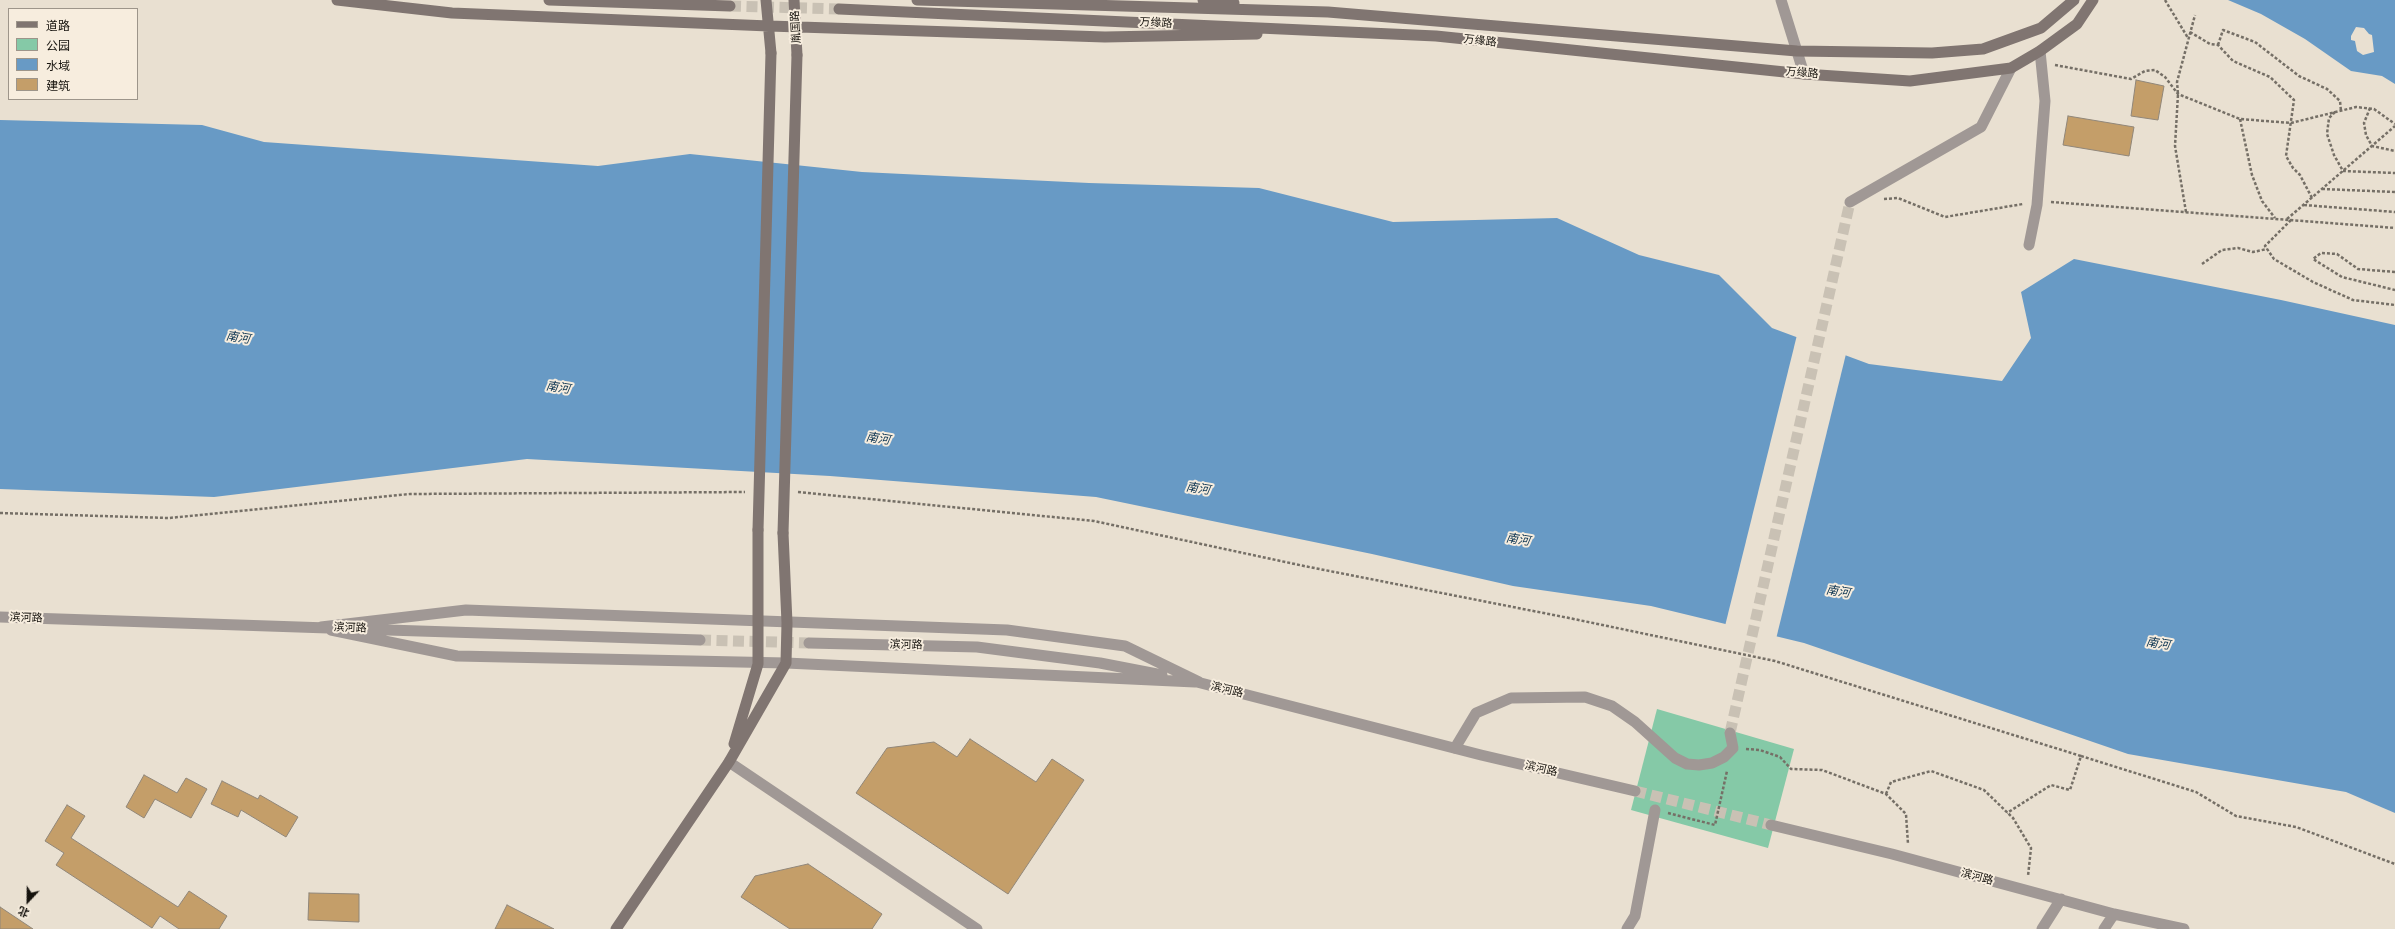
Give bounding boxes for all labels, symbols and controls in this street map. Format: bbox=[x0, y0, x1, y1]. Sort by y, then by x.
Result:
legend bbox=[8, 8, 138, 100]
street label: 胤国路 bbox=[789, 10, 803, 44]
street label: 万缘路 bbox=[1139, 16, 1173, 30]
text: 道路 bbox=[46, 18, 70, 33]
street label: 万缘路 bbox=[1463, 33, 1497, 49]
text: 公园 bbox=[46, 38, 70, 53]
text: 水域 bbox=[46, 58, 70, 73]
street label: 万缘路 bbox=[1785, 65, 1819, 81]
text: 建筑 bbox=[46, 78, 70, 93]
water label: 南河 bbox=[225, 329, 251, 347]
water label: 南河 bbox=[545, 379, 571, 397]
water label: 南河 bbox=[865, 430, 891, 448]
water label: 南河 bbox=[1185, 480, 1211, 498]
water label: 南河 bbox=[1505, 531, 1531, 549]
water label: 南河 bbox=[1825, 583, 1851, 601]
street label: 滨河路 bbox=[9, 611, 43, 625]
street label: 滨河路 bbox=[333, 621, 367, 635]
water label: 南河 bbox=[2145, 635, 2171, 653]
street label: 滨河路 bbox=[889, 638, 923, 652]
street label: 滨河路 bbox=[1209, 680, 1245, 700]
street label: 滨河路 bbox=[1523, 759, 1559, 779]
street label: 滨河路 bbox=[1959, 866, 1995, 888]
north arrow bbox=[8, 881, 48, 921]
text: 北 bbox=[16, 904, 31, 921]

